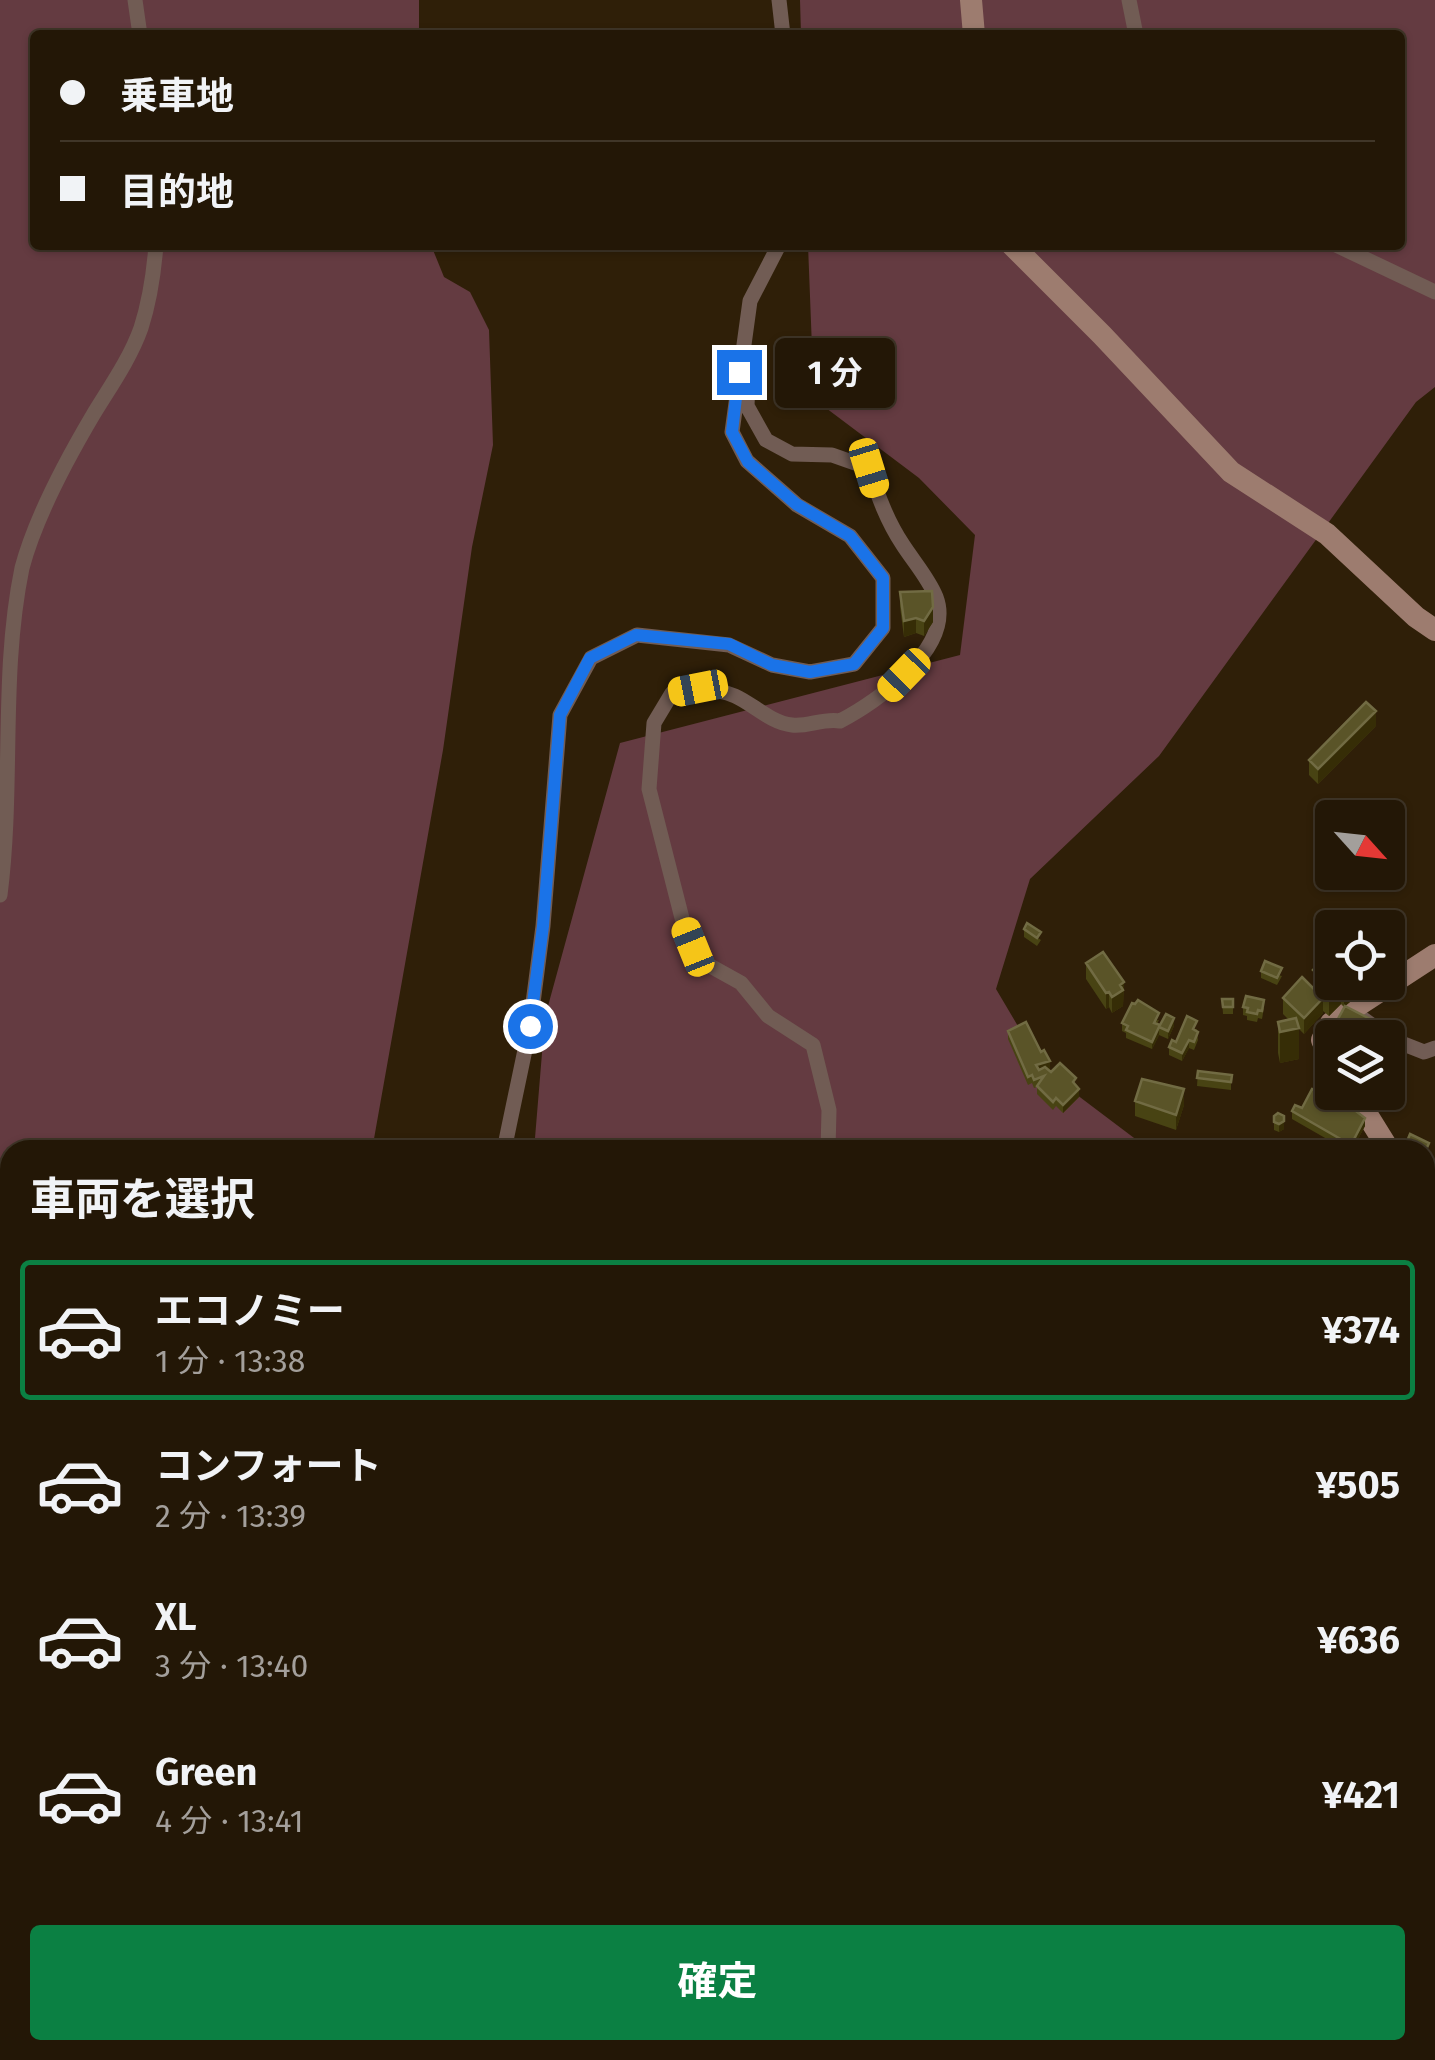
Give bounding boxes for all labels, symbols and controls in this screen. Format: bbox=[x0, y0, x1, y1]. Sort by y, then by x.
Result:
text: 乗車地 bbox=[120, 73, 234, 119]
text: 目的地 bbox=[120, 169, 234, 215]
callout: 1 分 bbox=[774, 337, 894, 407]
route end bbox=[717, 350, 762, 395]
text: 1 分 bbox=[808, 354, 862, 392]
car bbox=[846, 435, 892, 501]
car bbox=[872, 643, 936, 707]
car bbox=[666, 668, 730, 708]
north arrow bbox=[1315, 800, 1405, 890]
map controls bbox=[1315, 800, 1405, 1110]
button: locate bbox=[1315, 910, 1405, 1000]
car bbox=[668, 914, 718, 980]
route start bbox=[508, 1004, 553, 1049]
button: layers bbox=[1315, 1020, 1405, 1110]
text: 車両を選択 bbox=[30, 1173, 255, 1227]
icon: car bbox=[35, 1285, 125, 1375]
text: エコノミー bbox=[155, 1288, 345, 1334]
text: ¥374 bbox=[1322, 1307, 1400, 1353]
text: 1 分 · 13:38 bbox=[155, 1342, 305, 1380]
icon: car bbox=[35, 1440, 125, 1530]
text: コンフォート bbox=[155, 1443, 382, 1489]
text: ¥505 bbox=[1316, 1462, 1400, 1508]
text: 2 分 · 13:39 bbox=[155, 1497, 306, 1535]
text: XL bbox=[155, 1594, 197, 1640]
icon: car bbox=[35, 1595, 125, 1685]
text: ¥636 bbox=[1317, 1617, 1400, 1663]
text: 3 分 · 13:40 bbox=[155, 1647, 308, 1685]
text: Green bbox=[155, 1749, 258, 1795]
icon: car bbox=[35, 1750, 125, 1840]
text: ¥421 bbox=[1322, 1772, 1400, 1818]
text: 4 分 · 13:41 bbox=[155, 1802, 304, 1840]
button: 確定 bbox=[30, 1925, 1405, 2040]

